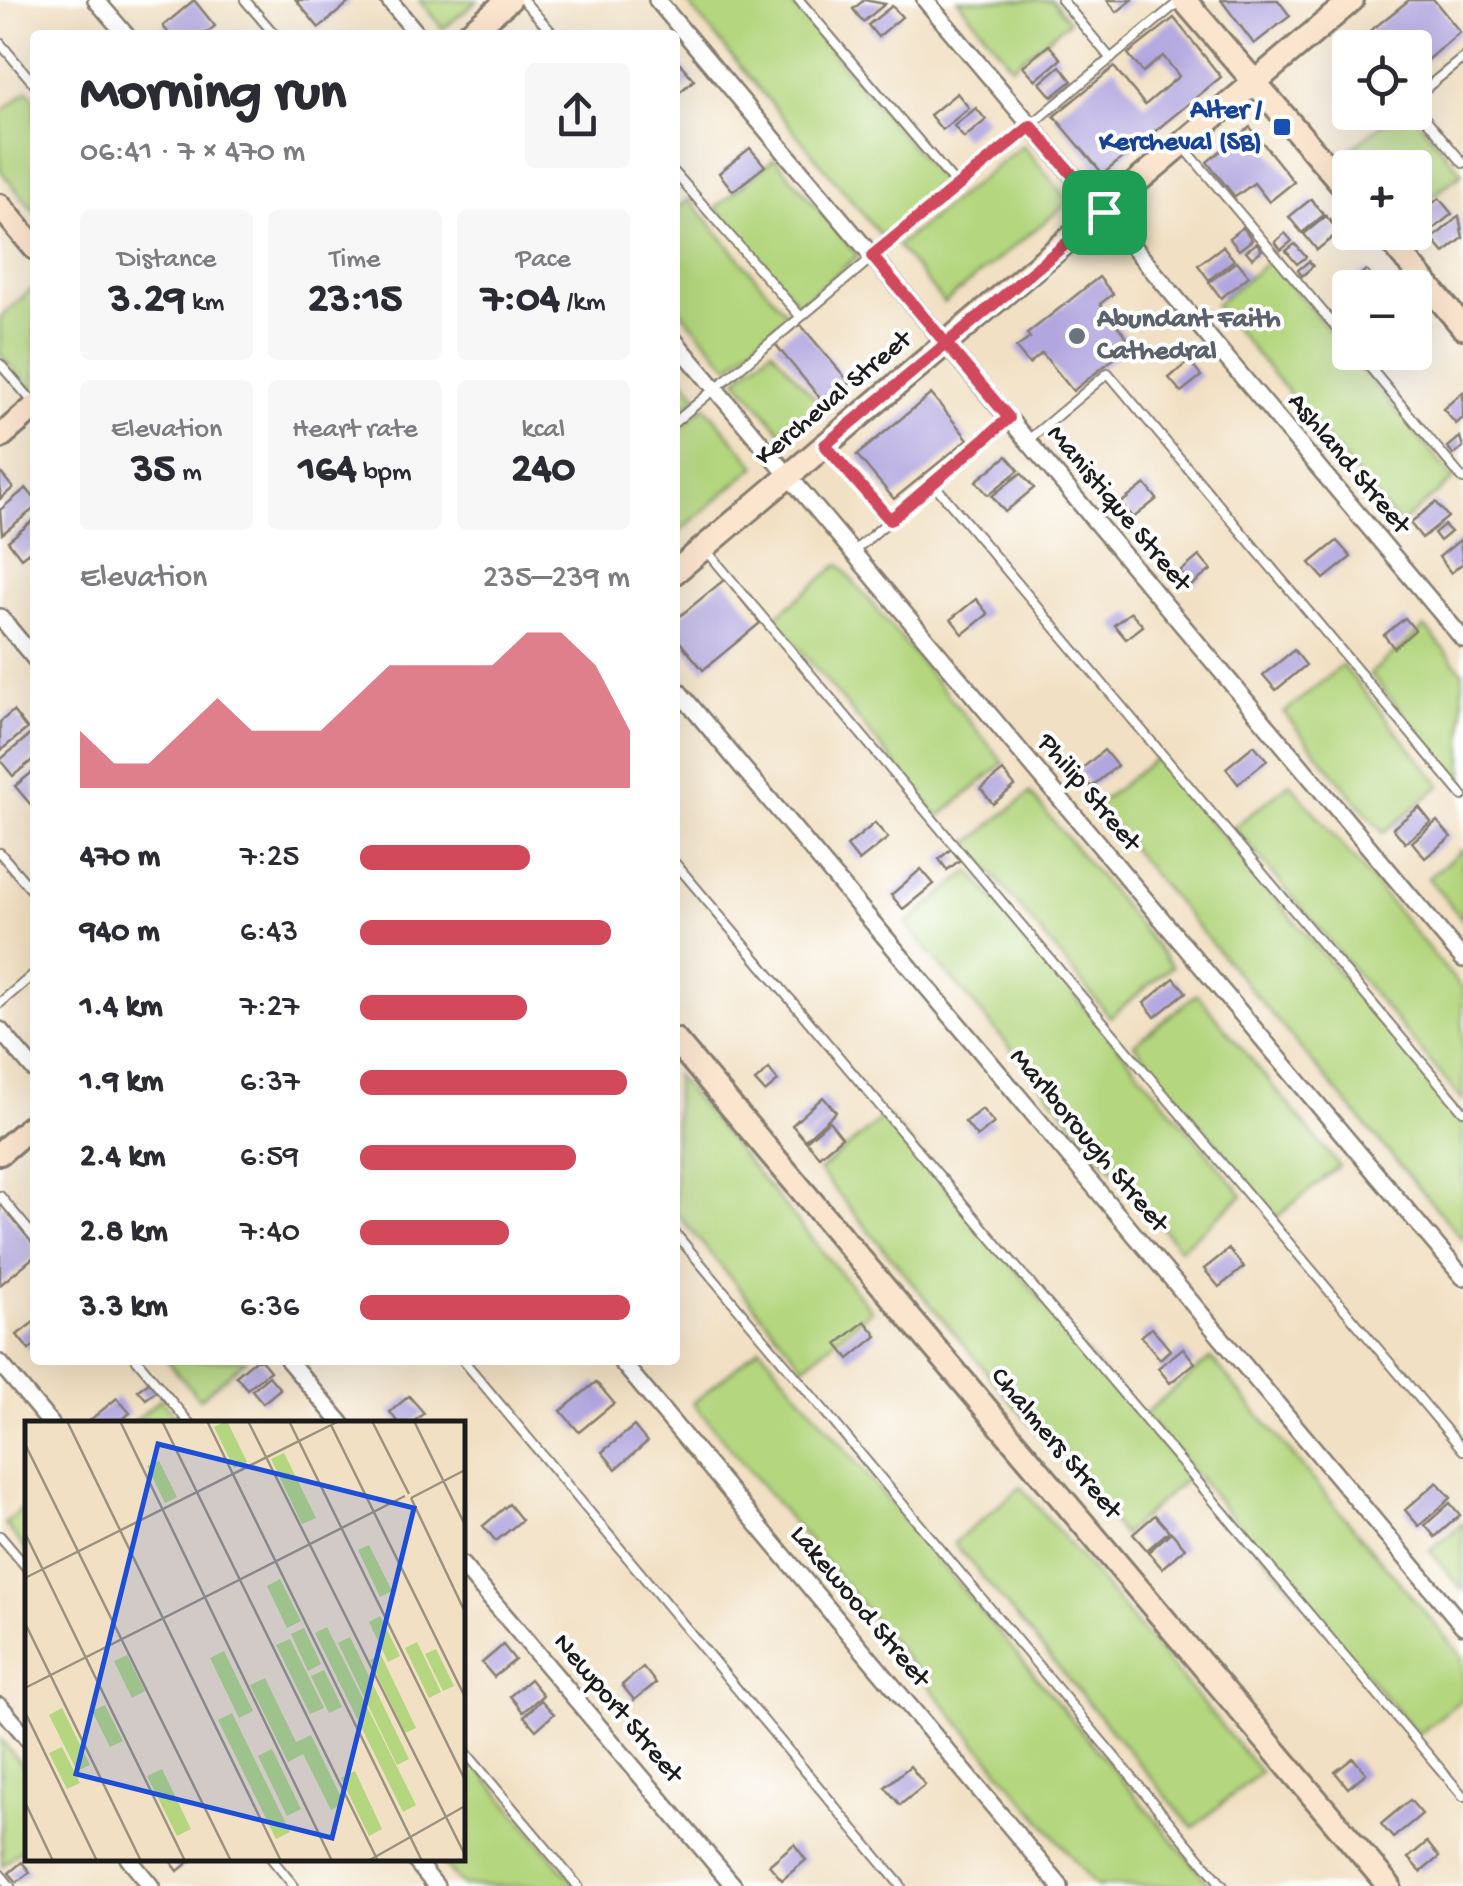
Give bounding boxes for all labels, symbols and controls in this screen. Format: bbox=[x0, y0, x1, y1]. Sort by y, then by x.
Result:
map controls bbox=[1332, 30, 1432, 370]
button: locate bbox=[1332, 30, 1432, 130]
button: share bbox=[525, 63, 630, 168]
text: Morning run bbox=[80, 64, 346, 128]
place label: Alter / Kercheval (SB) bbox=[1098, 95, 1262, 160]
marker: Alter / Kercheval (SB) bbox=[1271, 116, 1293, 138]
text: 06:41 · 7 × 470 m bbox=[80, 134, 305, 172]
button: + bbox=[1332, 150, 1432, 250]
pin bbox=[1062, 170, 1147, 255]
icon: arrive bbox=[1077, 185, 1132, 240]
text: Distance bbox=[117, 244, 216, 277]
text: Time bbox=[329, 244, 381, 277]
text: Pace bbox=[516, 244, 571, 277]
button: − bbox=[1332, 270, 1432, 370]
text: 3.29 bbox=[109, 277, 185, 326]
text: 23:15 bbox=[308, 277, 402, 326]
text: 7:04 bbox=[481, 277, 560, 326]
text: km bbox=[185, 287, 224, 320]
text: /km bbox=[560, 287, 606, 320]
place label: Abundant Faith Cathedral bbox=[1096, 304, 1280, 369]
street label: Kercheval Street bbox=[749, 322, 921, 474]
marker: Abundant Faith Cathedral bbox=[1066, 325, 1088, 347]
street label: Ashland Street bbox=[1279, 387, 1418, 543]
text: Elevation bbox=[111, 414, 222, 447]
text: Heart rate bbox=[292, 414, 418, 447]
text: kcal bbox=[521, 414, 565, 447]
street label: Manistique Street bbox=[1039, 419, 1199, 601]
text: 35 bbox=[131, 447, 175, 496]
text: 164 bbox=[298, 447, 357, 496]
text: 240 bbox=[511, 447, 575, 496]
text: m bbox=[175, 457, 202, 490]
text: bpm bbox=[357, 457, 412, 490]
text: Elevation bbox=[80, 560, 207, 598]
text: 235–239 m bbox=[483, 560, 630, 598]
street label: Philip Street bbox=[1028, 727, 1149, 861]
text: 470 m bbox=[80, 839, 160, 877]
text: 7:25 bbox=[240, 839, 299, 877]
text: 940 m bbox=[80, 914, 160, 952]
text: 6:43 bbox=[240, 914, 298, 952]
text: 1.4 km bbox=[80, 989, 163, 1027]
text: 7:27 bbox=[240, 989, 299, 1027]
street label: Marlborough Street bbox=[1001, 1042, 1176, 1242]
text: 1.9 km bbox=[80, 1064, 164, 1102]
text: 6:37 bbox=[240, 1064, 300, 1102]
text: 2.4 km bbox=[80, 1139, 165, 1177]
text: 6:59 bbox=[240, 1139, 299, 1177]
text: 2.8 km bbox=[80, 1214, 168, 1252]
text: 7:40 bbox=[240, 1214, 300, 1252]
text: 3.3 km bbox=[80, 1289, 168, 1327]
text: 6:36 bbox=[240, 1289, 299, 1327]
street label: Chalmers Street bbox=[982, 1361, 1130, 1528]
inset map bbox=[25, 1421, 465, 1861]
street label: Lakewood Street bbox=[782, 1519, 938, 1697]
street label: Newport Street bbox=[545, 1627, 691, 1793]

